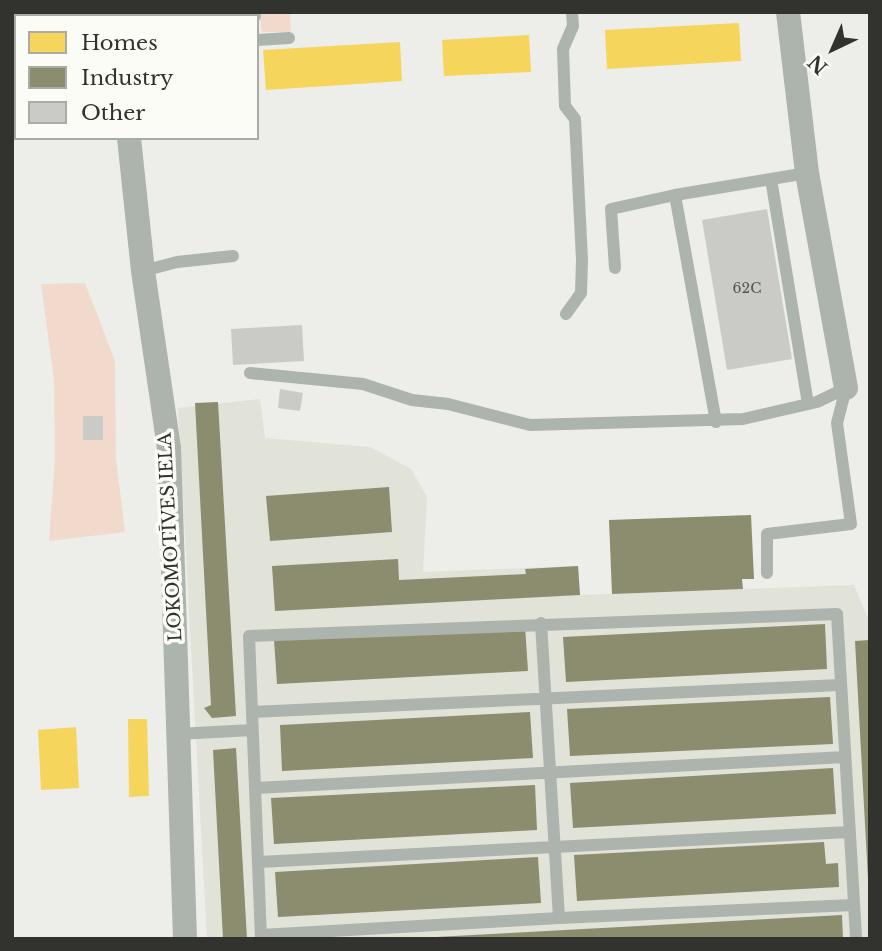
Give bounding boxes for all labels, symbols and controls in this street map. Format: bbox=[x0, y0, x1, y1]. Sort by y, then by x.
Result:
legend bbox=[14, 14, 259, 140]
north arrow bbox=[798, 14, 868, 84]
text: Homes bbox=[81, 30, 158, 56]
text: N bbox=[804, 50, 832, 79]
text: Industry bbox=[81, 65, 173, 91]
text: Other bbox=[81, 100, 145, 126]
house number: 62C bbox=[733, 281, 761, 297]
street label: LOKOMOTĪVES IELA bbox=[155, 432, 187, 642]

